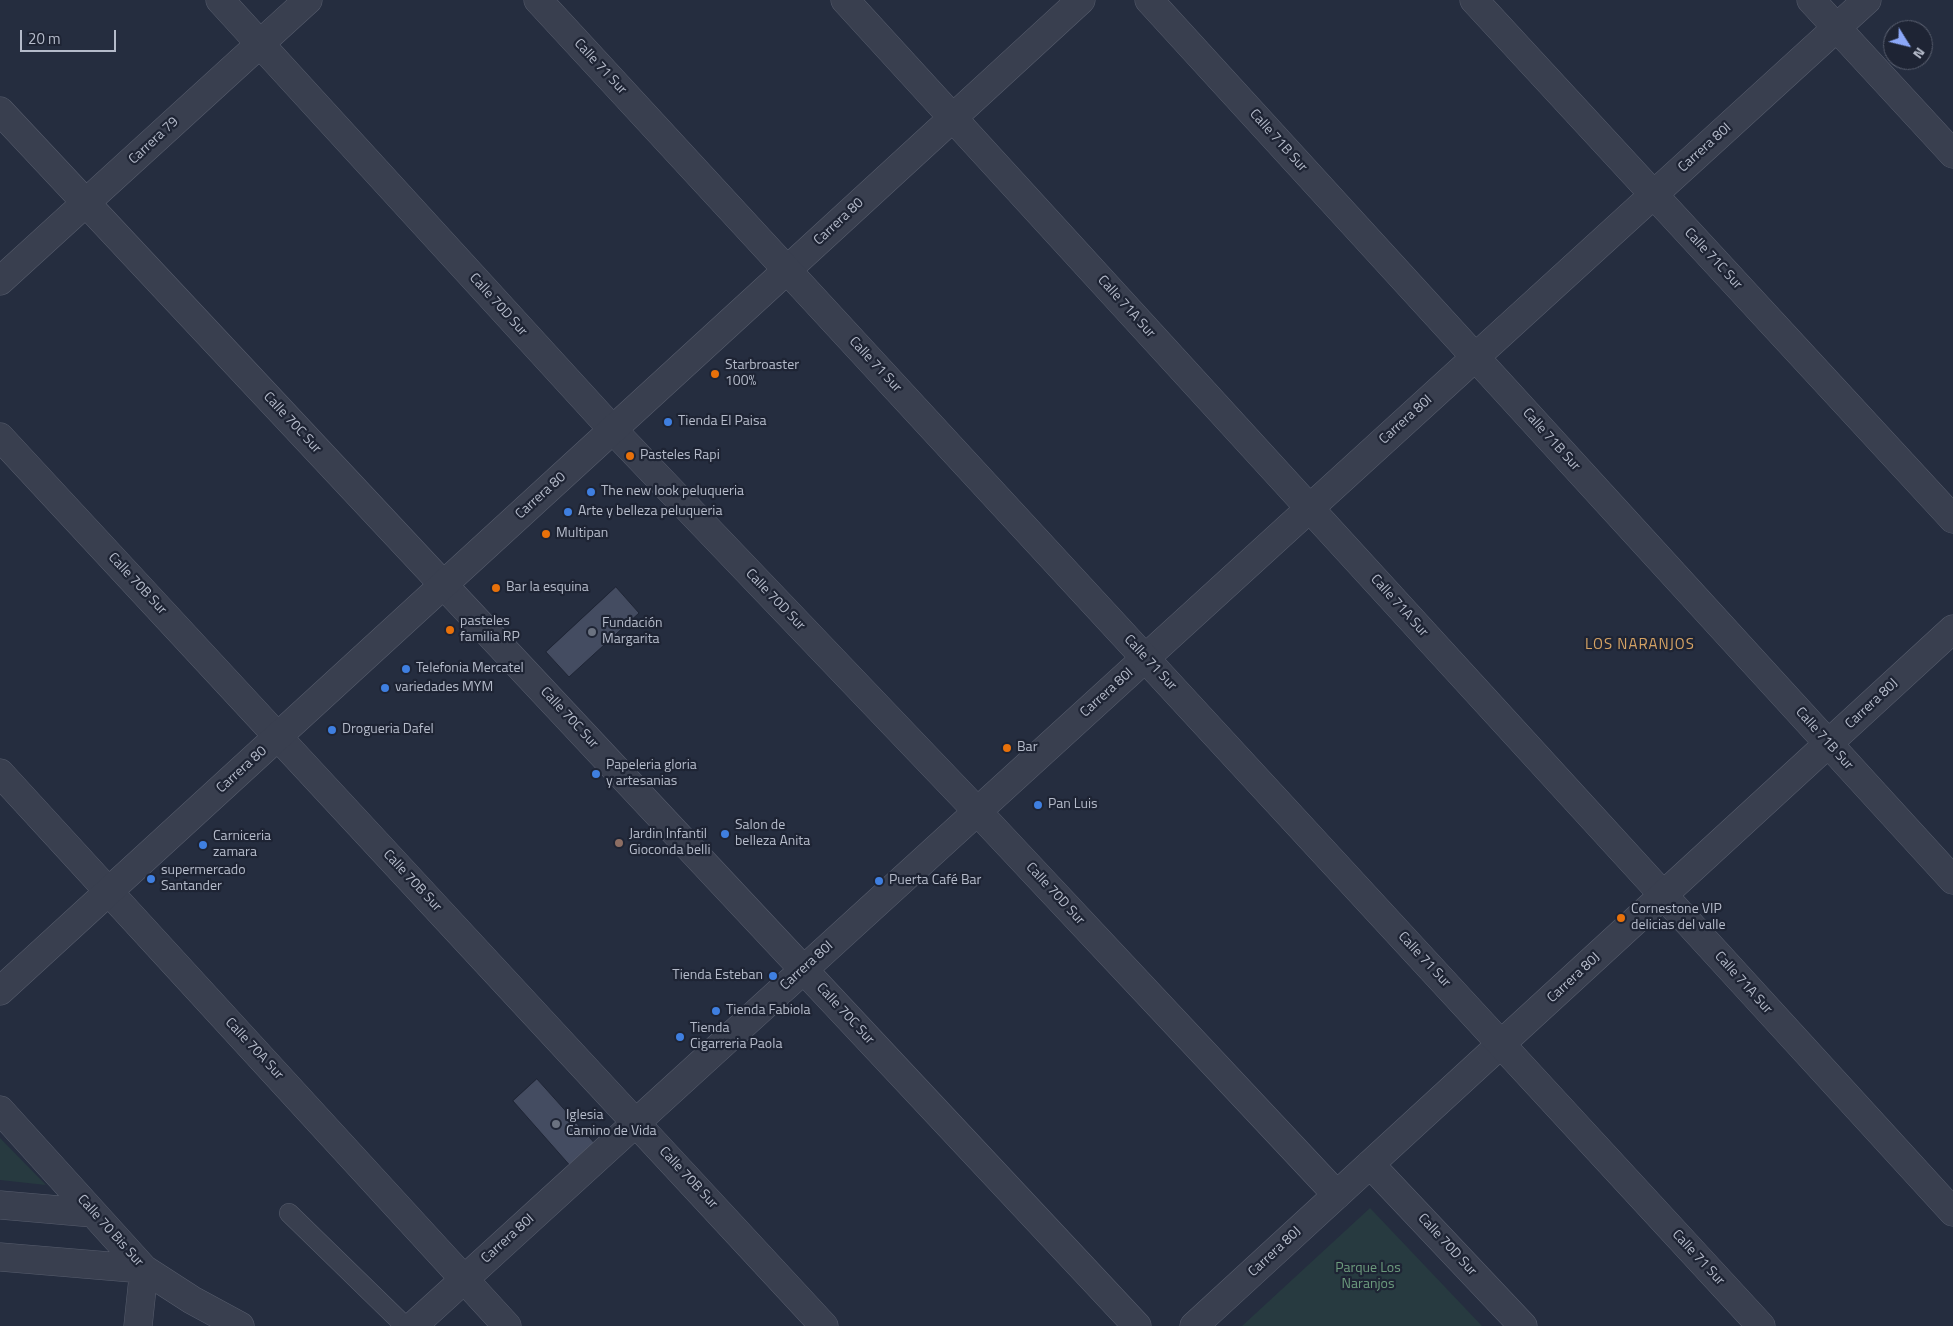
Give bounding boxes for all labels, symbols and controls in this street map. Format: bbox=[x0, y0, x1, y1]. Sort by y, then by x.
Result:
scale bar bbox=[22, 20, 119, 52]
north arrow bbox=[1883, 20, 1933, 70]
text: 20 m bbox=[28, 27, 61, 50]
street label: Calle 71 Sur bbox=[570, 36, 630, 98]
text: N bbox=[1908, 43, 1931, 64]
street label: Calle 71B Sur bbox=[1245, 106, 1311, 176]
street label: Carrera 79 bbox=[126, 114, 182, 168]
street label: Carrera 80I bbox=[1675, 120, 1735, 176]
street label: Carrera 80 bbox=[811, 195, 867, 249]
street label: Calle 71C Sur bbox=[1680, 225, 1746, 293]
street label: Calle 70D Sur bbox=[465, 270, 531, 340]
street label: Calle 71A Sur bbox=[1094, 272, 1158, 342]
street label: Calle 71 Sur bbox=[845, 334, 905, 396]
place label: Starbroaster 100% bbox=[725, 358, 799, 391]
marker: Starbroaster 100% bbox=[709, 368, 721, 380]
street label: Calle 70C Sur bbox=[259, 389, 325, 457]
street label: Carrera 80I bbox=[1376, 392, 1436, 448]
street label: Calle 71B Sur bbox=[1518, 405, 1584, 475]
place label: Tienda El Paisa bbox=[678, 414, 766, 430]
marker: Tienda El Paisa bbox=[662, 416, 674, 428]
place label: Pasteles Rapi bbox=[640, 448, 720, 464]
marker: Pasteles Rapi bbox=[624, 450, 636, 462]
street label: Carrera 80 bbox=[512, 469, 570, 523]
place label: The new look peluqueria bbox=[601, 484, 744, 500]
marker: The new look peluqueria bbox=[585, 486, 597, 498]
place label: Arte y belleza peluqueria bbox=[578, 504, 722, 520]
marker: Arte y belleza peluqueria bbox=[562, 506, 574, 518]
place label: Multipan bbox=[556, 526, 608, 542]
marker: Multipan bbox=[540, 528, 552, 540]
street label: Calle 70B Sur bbox=[104, 550, 170, 618]
street label: Calle 70D Sur bbox=[742, 566, 808, 634]
street label: Calle 71A Sur bbox=[1367, 571, 1431, 641]
place label: Bar la esquina bbox=[506, 580, 589, 596]
marker: Bar la esquina bbox=[490, 582, 502, 594]
place label: pasteles familia RP bbox=[460, 614, 520, 646]
place label: Fundación Margarita bbox=[602, 616, 663, 648]
marker: pasteles familia RP bbox=[444, 624, 456, 636]
marker: Fundación Margarita bbox=[586, 626, 598, 638]
street label: Calle 71 Sur bbox=[1120, 632, 1180, 694]
district label: LOS NARANJOS bbox=[1584, 636, 1696, 654]
place label: Telefonia Mercatel bbox=[416, 661, 524, 677]
marker: Telefonia Mercatel bbox=[400, 663, 412, 675]
street label: Carrera 80I bbox=[1077, 665, 1137, 721]
street label: Carrera 80J bbox=[1842, 675, 1902, 733]
place label: variedades MYM bbox=[395, 680, 493, 696]
marker: variedades MYM bbox=[379, 682, 391, 694]
street label: Calle 70C Sur bbox=[536, 684, 602, 752]
street label: Calle 71B Sur bbox=[1791, 704, 1857, 774]
place label: Drogueria Dafel bbox=[342, 722, 434, 738]
marker: Drogueria Dafel bbox=[326, 724, 338, 736]
place label: Bar bbox=[1017, 740, 1037, 756]
marker: Bar bbox=[1001, 742, 1013, 754]
street label: Carrera 80 bbox=[213, 743, 271, 797]
place label: Papeleria gloria y artesanias bbox=[606, 758, 697, 790]
marker: Papeleria gloria y artesanias bbox=[590, 768, 602, 780]
place label: Pan Luis bbox=[1048, 797, 1097, 813]
marker: Pan Luis bbox=[1032, 799, 1044, 811]
place label: Salon de belleza Anita bbox=[735, 818, 810, 850]
place label: Jardin Infantil Gioconda belli bbox=[629, 827, 710, 860]
marker: Salon de belleza Anita bbox=[719, 828, 731, 840]
place label: Carniceria zamara bbox=[213, 829, 271, 862]
marker: Jardin Infantil Gioconda belli bbox=[613, 837, 625, 849]
marker: Carniceria zamara bbox=[197, 839, 209, 851]
street label: Calle 70B Sur bbox=[379, 847, 445, 915]
street label: Calle 70D Sur bbox=[1022, 859, 1088, 929]
place label: supermercado Santander bbox=[161, 863, 246, 896]
marker: supermercado Santander bbox=[145, 873, 157, 885]
place label: Puerta Café Bar bbox=[889, 873, 981, 889]
marker: Puerta Café Bar bbox=[873, 875, 885, 887]
place label: Cornestone VIP delicias del valle bbox=[1631, 902, 1726, 934]
marker: Cornestone VIP delicias del valle bbox=[1615, 912, 1627, 924]
street label: Calle 71 Sur bbox=[1394, 929, 1454, 991]
street label: Carrera 80I bbox=[777, 938, 837, 994]
street label: Calle 71A Sur bbox=[1711, 948, 1775, 1018]
street label: Carrera 80J bbox=[1544, 949, 1604, 1007]
place label: Tienda Esteban bbox=[672, 968, 763, 984]
marker: Tienda Esteban bbox=[767, 970, 779, 982]
street label: Calle 70C Sur bbox=[812, 980, 878, 1048]
place label: Tienda Fabiola bbox=[726, 1003, 811, 1019]
marker: Tienda Fabiola bbox=[710, 1005, 722, 1017]
street label: Calle 70A Sur bbox=[221, 1015, 287, 1083]
place label: Tienda Cigarreria Paola bbox=[690, 1021, 782, 1054]
marker: Tienda Cigarreria Paola bbox=[674, 1031, 686, 1043]
place label: Iglesia Camino de Vida bbox=[566, 1108, 657, 1140]
marker: Iglesia Camino de Vida bbox=[550, 1118, 562, 1130]
street label: Calle 70B Sur bbox=[655, 1144, 721, 1212]
street label: Calle 70 Bis Sur bbox=[73, 1192, 147, 1270]
street label: Calle 70D Sur bbox=[1414, 1210, 1480, 1280]
street label: Carrera 80I bbox=[478, 1211, 538, 1267]
street label: Carrera 80J bbox=[1245, 1223, 1305, 1281]
street label: Calle 71 Sur bbox=[1668, 1227, 1728, 1289]
park label: Parque Los Naranjos bbox=[1335, 1261, 1401, 1294]

